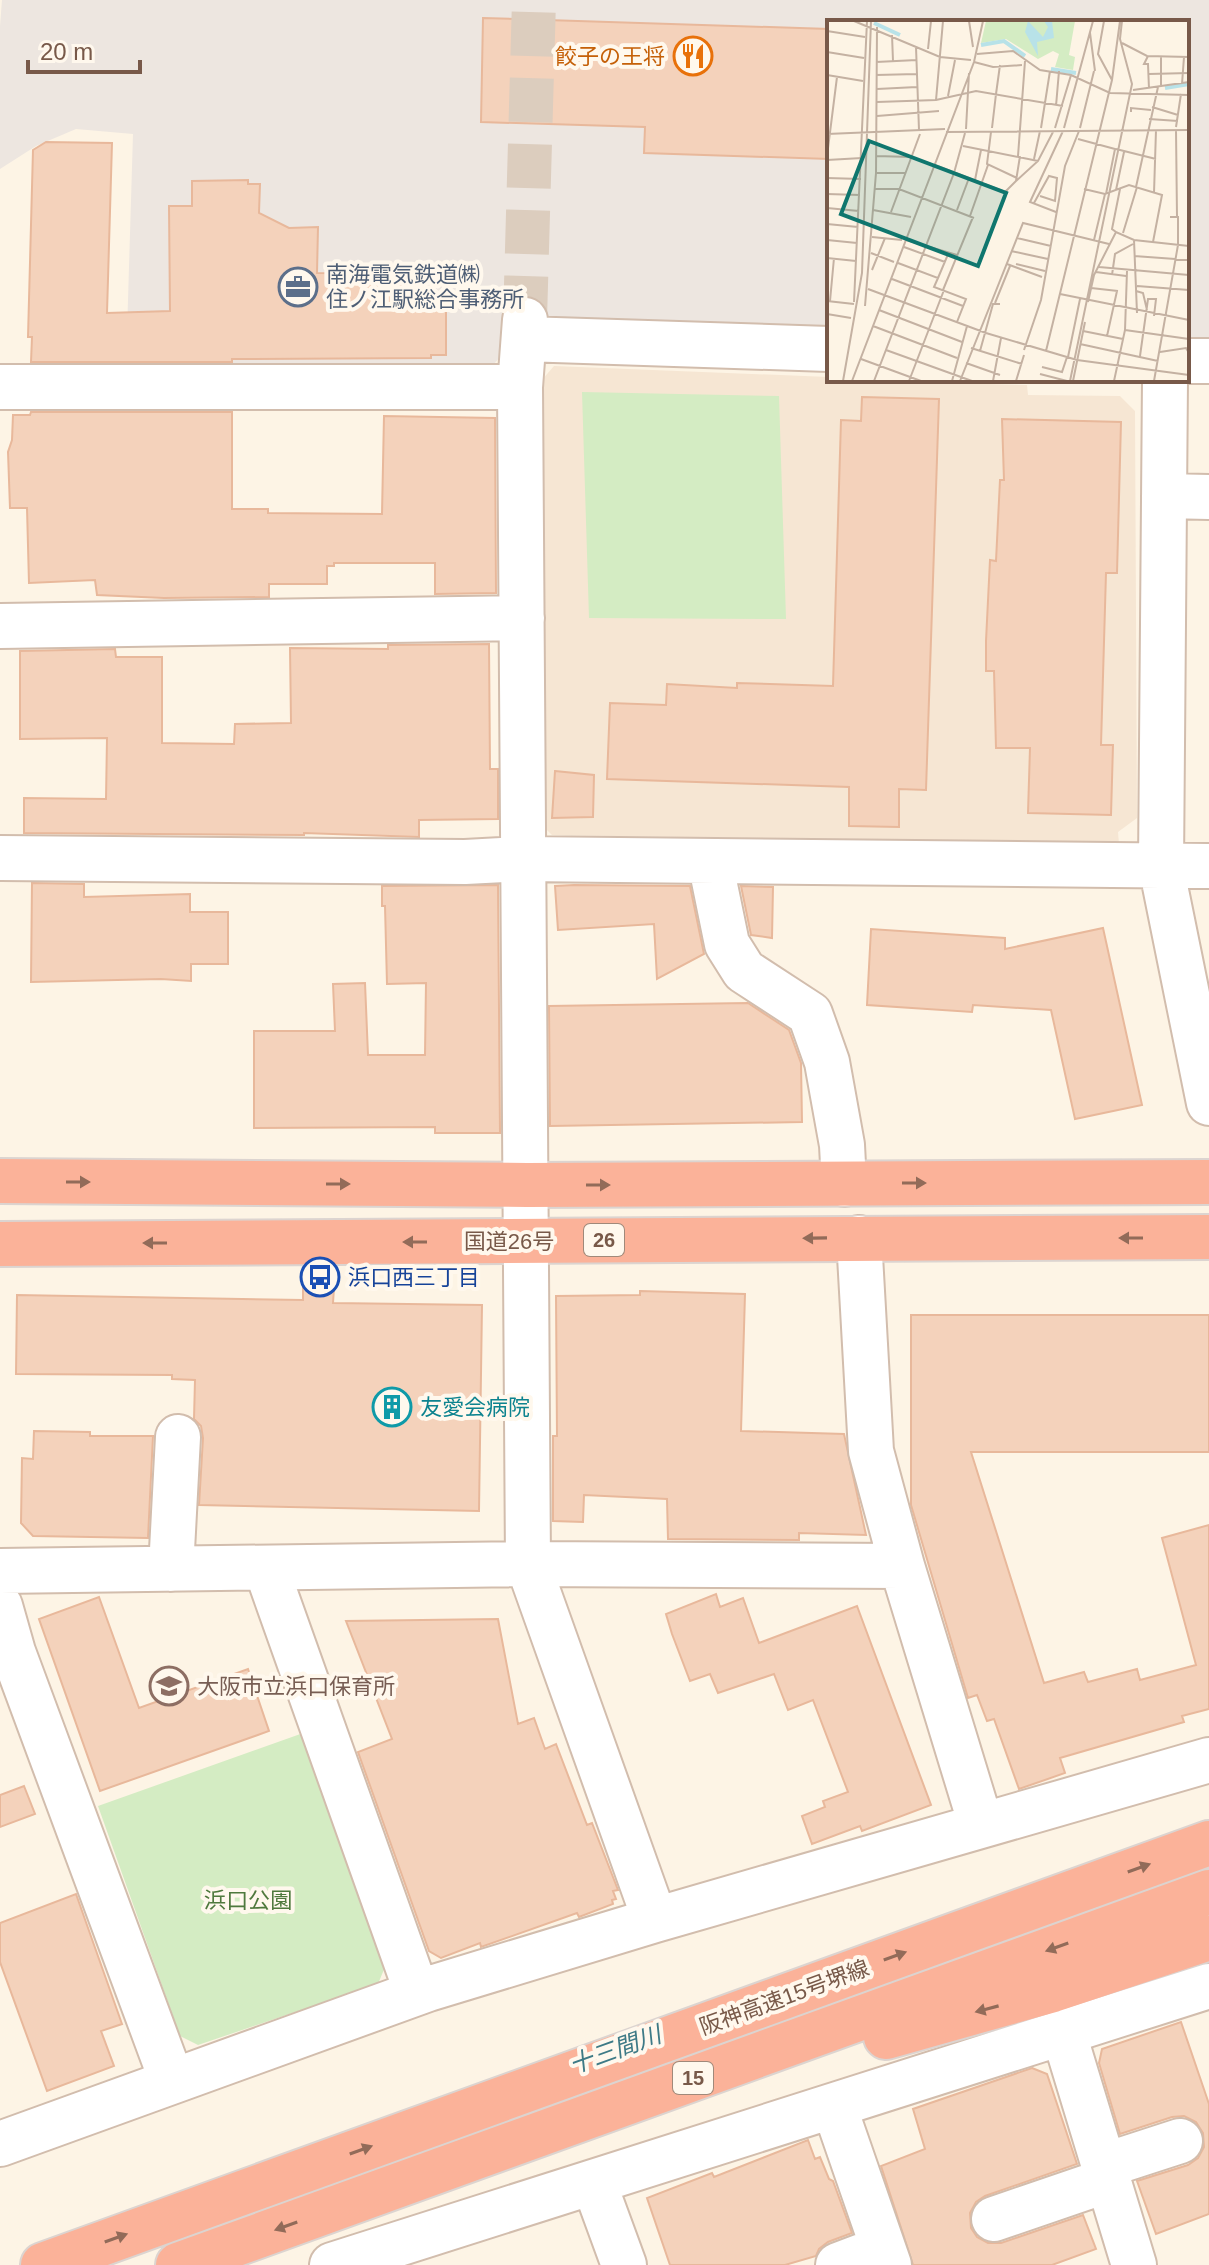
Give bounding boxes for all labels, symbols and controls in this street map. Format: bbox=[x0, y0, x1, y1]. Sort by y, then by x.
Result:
inset map bbox=[827, 20, 1189, 382]
scale bar bbox=[28, 24, 140, 74]
restaurant icon: 餃子の王将 bbox=[672, 35, 714, 77]
text: 20 m bbox=[40, 38, 93, 65]
place label: 餃子の王将 bbox=[555, 44, 665, 69]
place label: 南海電気鉄道㈱ 住ノ江駅総合事務所 bbox=[326, 262, 524, 312]
office icon: 南海電気鉄道㈱ 住ノ江駅総合事務所 bbox=[277, 266, 319, 308]
one-way arrow bbox=[66, 1176, 91, 1188]
one-way arrow bbox=[326, 1177, 351, 1190]
one-way arrow bbox=[902, 1177, 927, 1189]
one-way arrow bbox=[586, 1179, 611, 1191]
road number: 26 bbox=[584, 1224, 624, 1256]
street label: 国道26号 bbox=[464, 1229, 554, 1254]
one-way arrow bbox=[1118, 1231, 1143, 1244]
one-way arrow bbox=[802, 1232, 827, 1244]
one-way arrow bbox=[402, 1235, 427, 1248]
one-way arrow bbox=[142, 1237, 167, 1249]
bus stop icon: 浜口西三丁目 bbox=[299, 1256, 341, 1298]
place label: 浜口西三丁目 bbox=[348, 1265, 480, 1290]
building icon: 友愛会病院 bbox=[371, 1386, 413, 1428]
place label: 友愛会病院 bbox=[420, 1395, 530, 1420]
school or university icon: 大阪市立浜口保育所 bbox=[148, 1665, 190, 1707]
place label: 大阪市立浜口保育所 bbox=[197, 1674, 395, 1699]
one-way arrow bbox=[1127, 1861, 1151, 1874]
park label: 浜口公園 bbox=[204, 1888, 292, 1913]
one-way arrow bbox=[1045, 1941, 1069, 1954]
one-way arrow bbox=[883, 1950, 907, 1962]
street label: 阪神高速15号堺線 bbox=[696, 1955, 872, 2040]
one-way arrow bbox=[974, 2003, 998, 2016]
water label: 十三間川 bbox=[565, 2019, 667, 2079]
road number: 15 bbox=[673, 2062, 713, 2094]
one-way arrow bbox=[349, 2143, 373, 2156]
one-way arrow bbox=[273, 2220, 297, 2233]
one-way arrow bbox=[104, 2232, 128, 2244]

